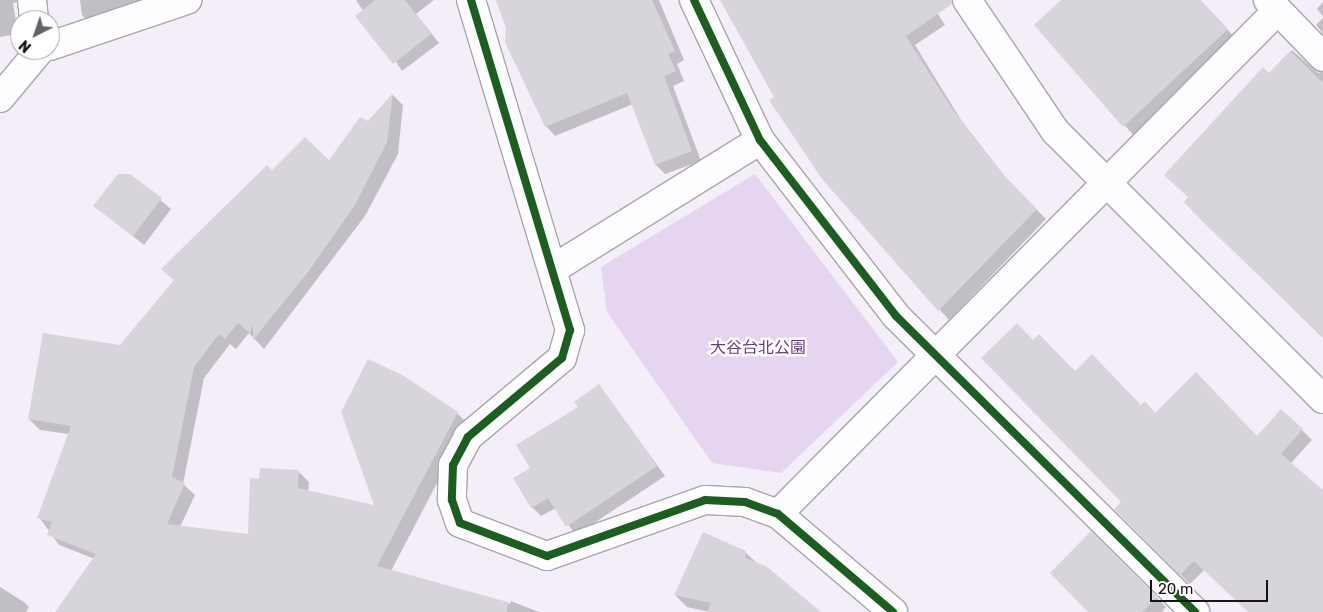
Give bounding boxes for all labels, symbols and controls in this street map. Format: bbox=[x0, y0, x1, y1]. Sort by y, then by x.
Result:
north arrow bbox=[10, 10, 60, 60]
text: N bbox=[16, 36, 35, 56]
park label: 大谷台北公園 bbox=[710, 338, 806, 358]
scale bar bbox=[1153, 570, 1270, 602]
text: 20 m bbox=[1158, 580, 1193, 598]

